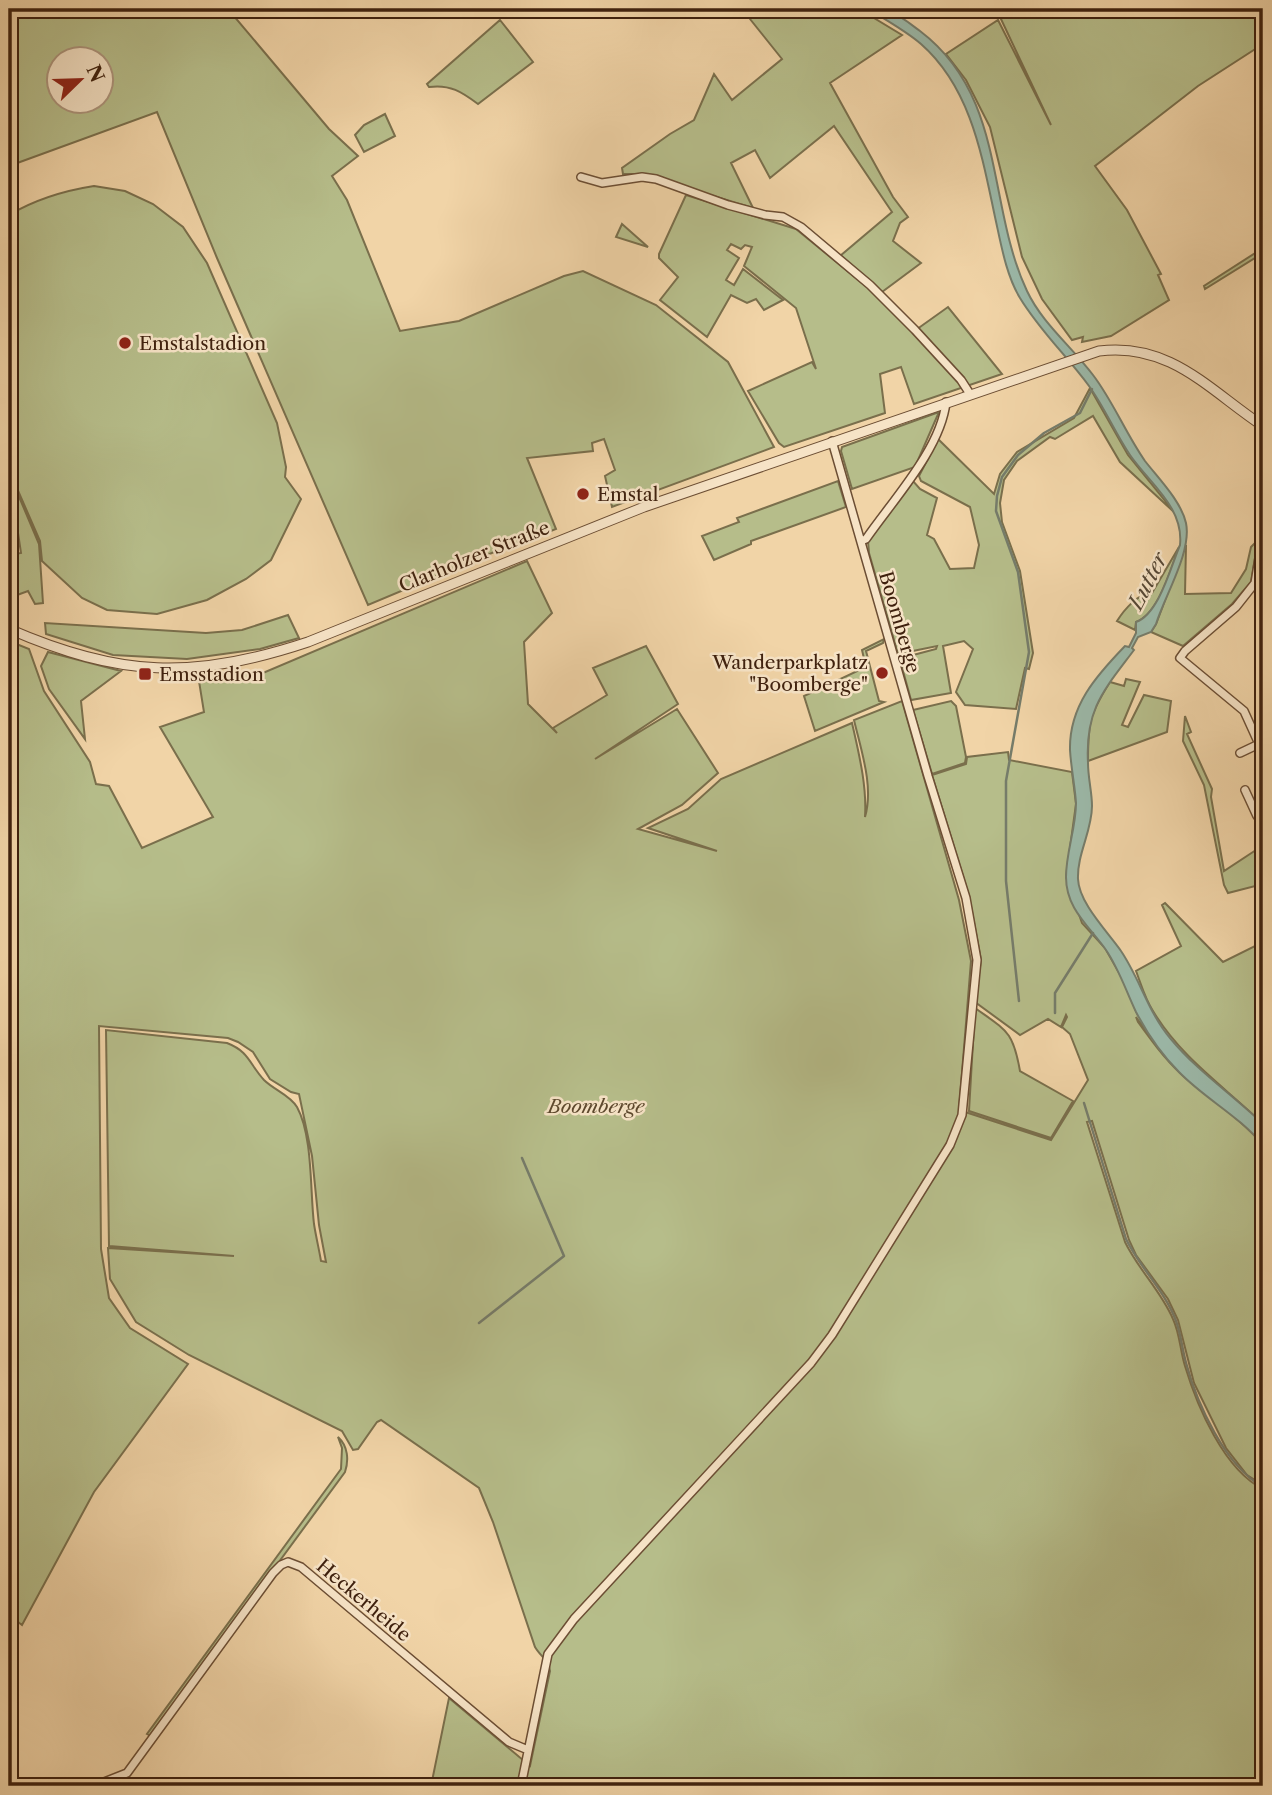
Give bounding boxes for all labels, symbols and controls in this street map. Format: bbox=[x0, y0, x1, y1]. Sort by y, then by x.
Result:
north arrow bbox=[46, 46, 116, 116]
text: N bbox=[81, 61, 109, 86]
place label: Emstalstadion bbox=[139, 332, 266, 355]
marker: Emstalstadion bbox=[117, 335, 133, 351]
place label: Emstal bbox=[597, 483, 659, 506]
marker: Emstal bbox=[575, 486, 591, 502]
street label: Clarholzer Straße bbox=[395, 516, 553, 597]
water label: Lutter bbox=[1122, 547, 1173, 615]
street label: Boomberge bbox=[874, 569, 925, 676]
place label: Wanderparkplatz "Boomberge" bbox=[711, 651, 868, 696]
place label: Emsstadion bbox=[159, 663, 264, 686]
marker: Wanderparkplatz "Boomberge" bbox=[874, 665, 890, 681]
marker: Emsstadion bbox=[137, 666, 153, 682]
park label: Boomberge bbox=[546, 1095, 645, 1118]
street label: Heckerheide bbox=[312, 1554, 415, 1646]

